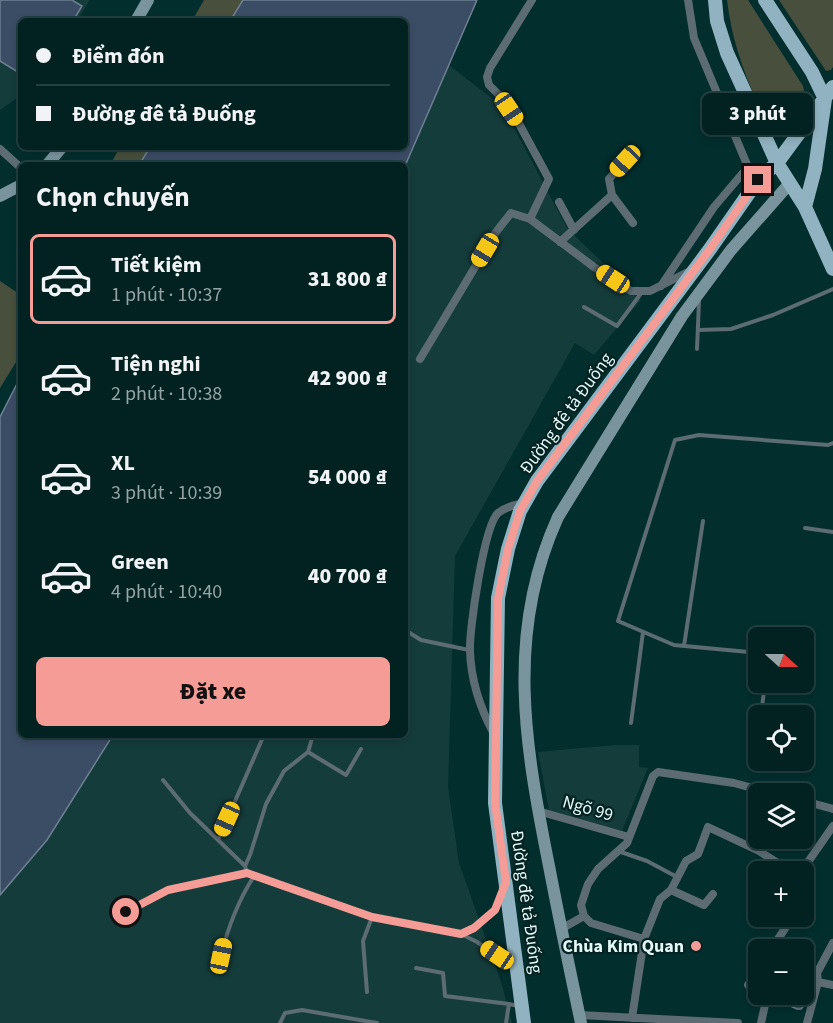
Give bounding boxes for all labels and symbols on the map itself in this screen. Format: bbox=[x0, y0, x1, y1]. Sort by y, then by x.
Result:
car bbox=[491, 89, 527, 129]
callout: 3 phút bbox=[702, 93, 813, 135]
car bbox=[606, 142, 644, 180]
route end bbox=[744, 166, 771, 193]
car bbox=[468, 230, 502, 270]
car bbox=[593, 262, 633, 296]
street label: Đường đê tả Đuống bbox=[514, 348, 619, 479]
north arrow bbox=[748, 627, 814, 693]
street label: Ngõ 99 bbox=[560, 789, 616, 828]
car bbox=[211, 799, 243, 839]
street label: Đường đê tả Đuống bbox=[504, 829, 549, 975]
route start bbox=[112, 898, 139, 925]
place label: Chùa Kim Quan bbox=[563, 934, 684, 959]
car bbox=[208, 937, 234, 975]
car bbox=[477, 937, 517, 973]
marker: Chùa Kim Quan bbox=[689, 939, 703, 953]

